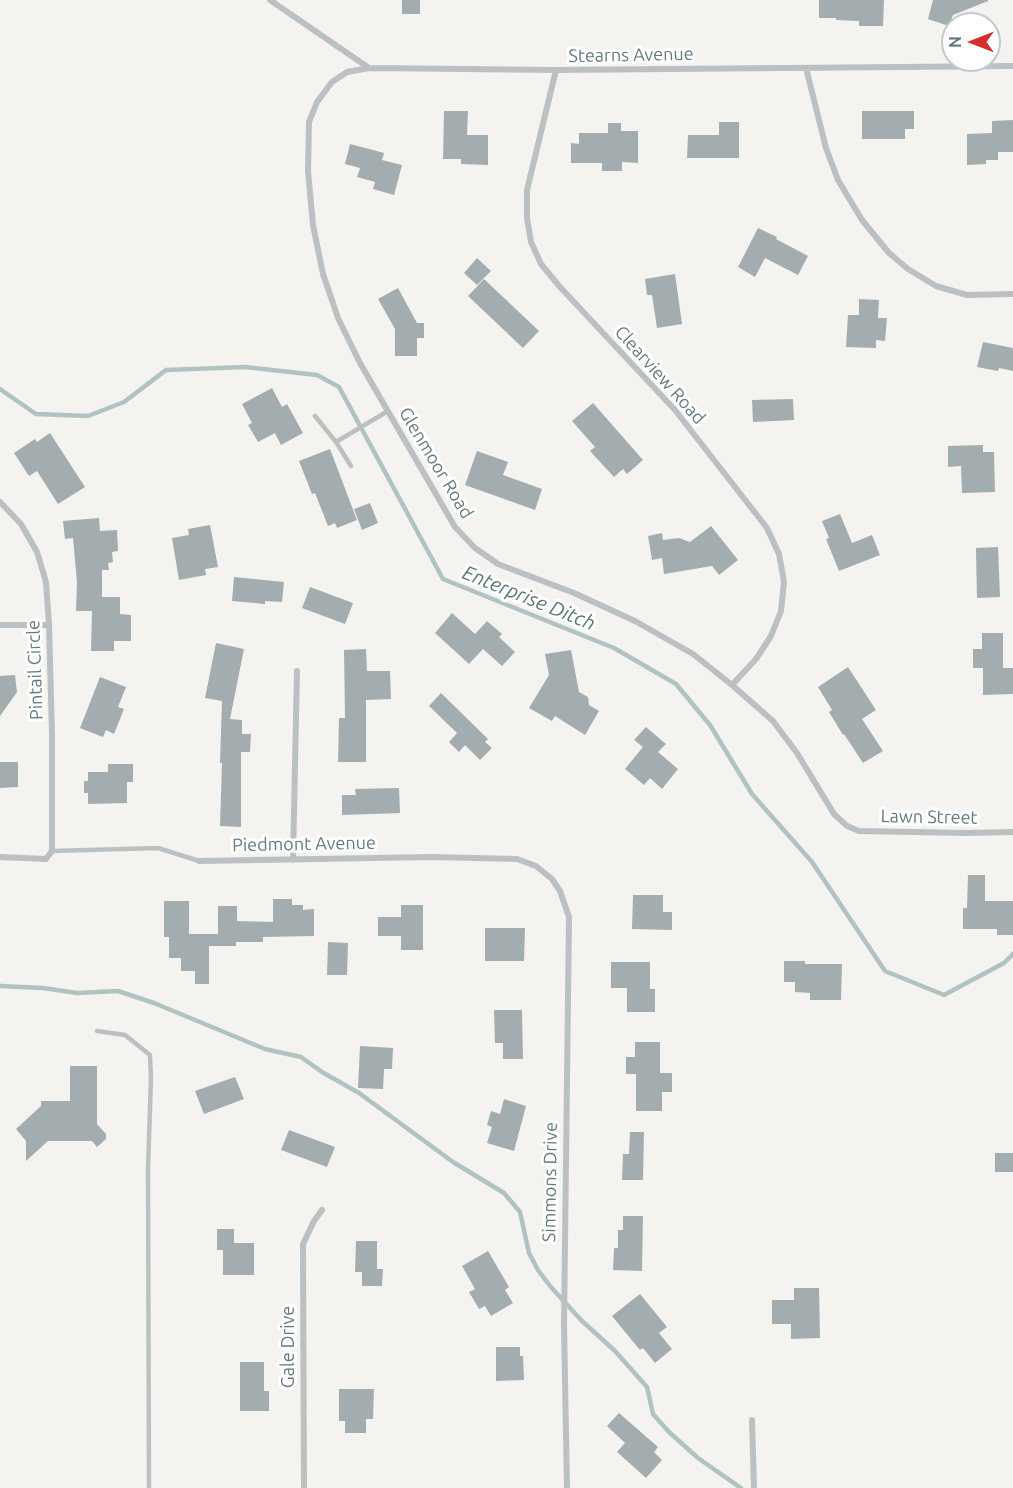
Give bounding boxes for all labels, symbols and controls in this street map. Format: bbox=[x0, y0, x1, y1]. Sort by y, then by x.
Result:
north arrow bbox=[941, 12, 1001, 72]
text: N bbox=[946, 36, 964, 48]
street label: Stearns Avenue bbox=[568, 43, 694, 67]
street label: Clearview Road bbox=[610, 321, 710, 429]
street label: Glenmoor Road bbox=[394, 403, 478, 523]
water label: Enterprise Ditch bbox=[459, 560, 599, 636]
street label: Pintail Circle bbox=[22, 620, 48, 720]
street label: Lawn Street bbox=[880, 805, 978, 829]
street label: Piedmont Avenue bbox=[232, 832, 376, 856]
street label: Simmons Drive bbox=[538, 1122, 562, 1242]
street label: Gale Drive bbox=[277, 1306, 299, 1388]

